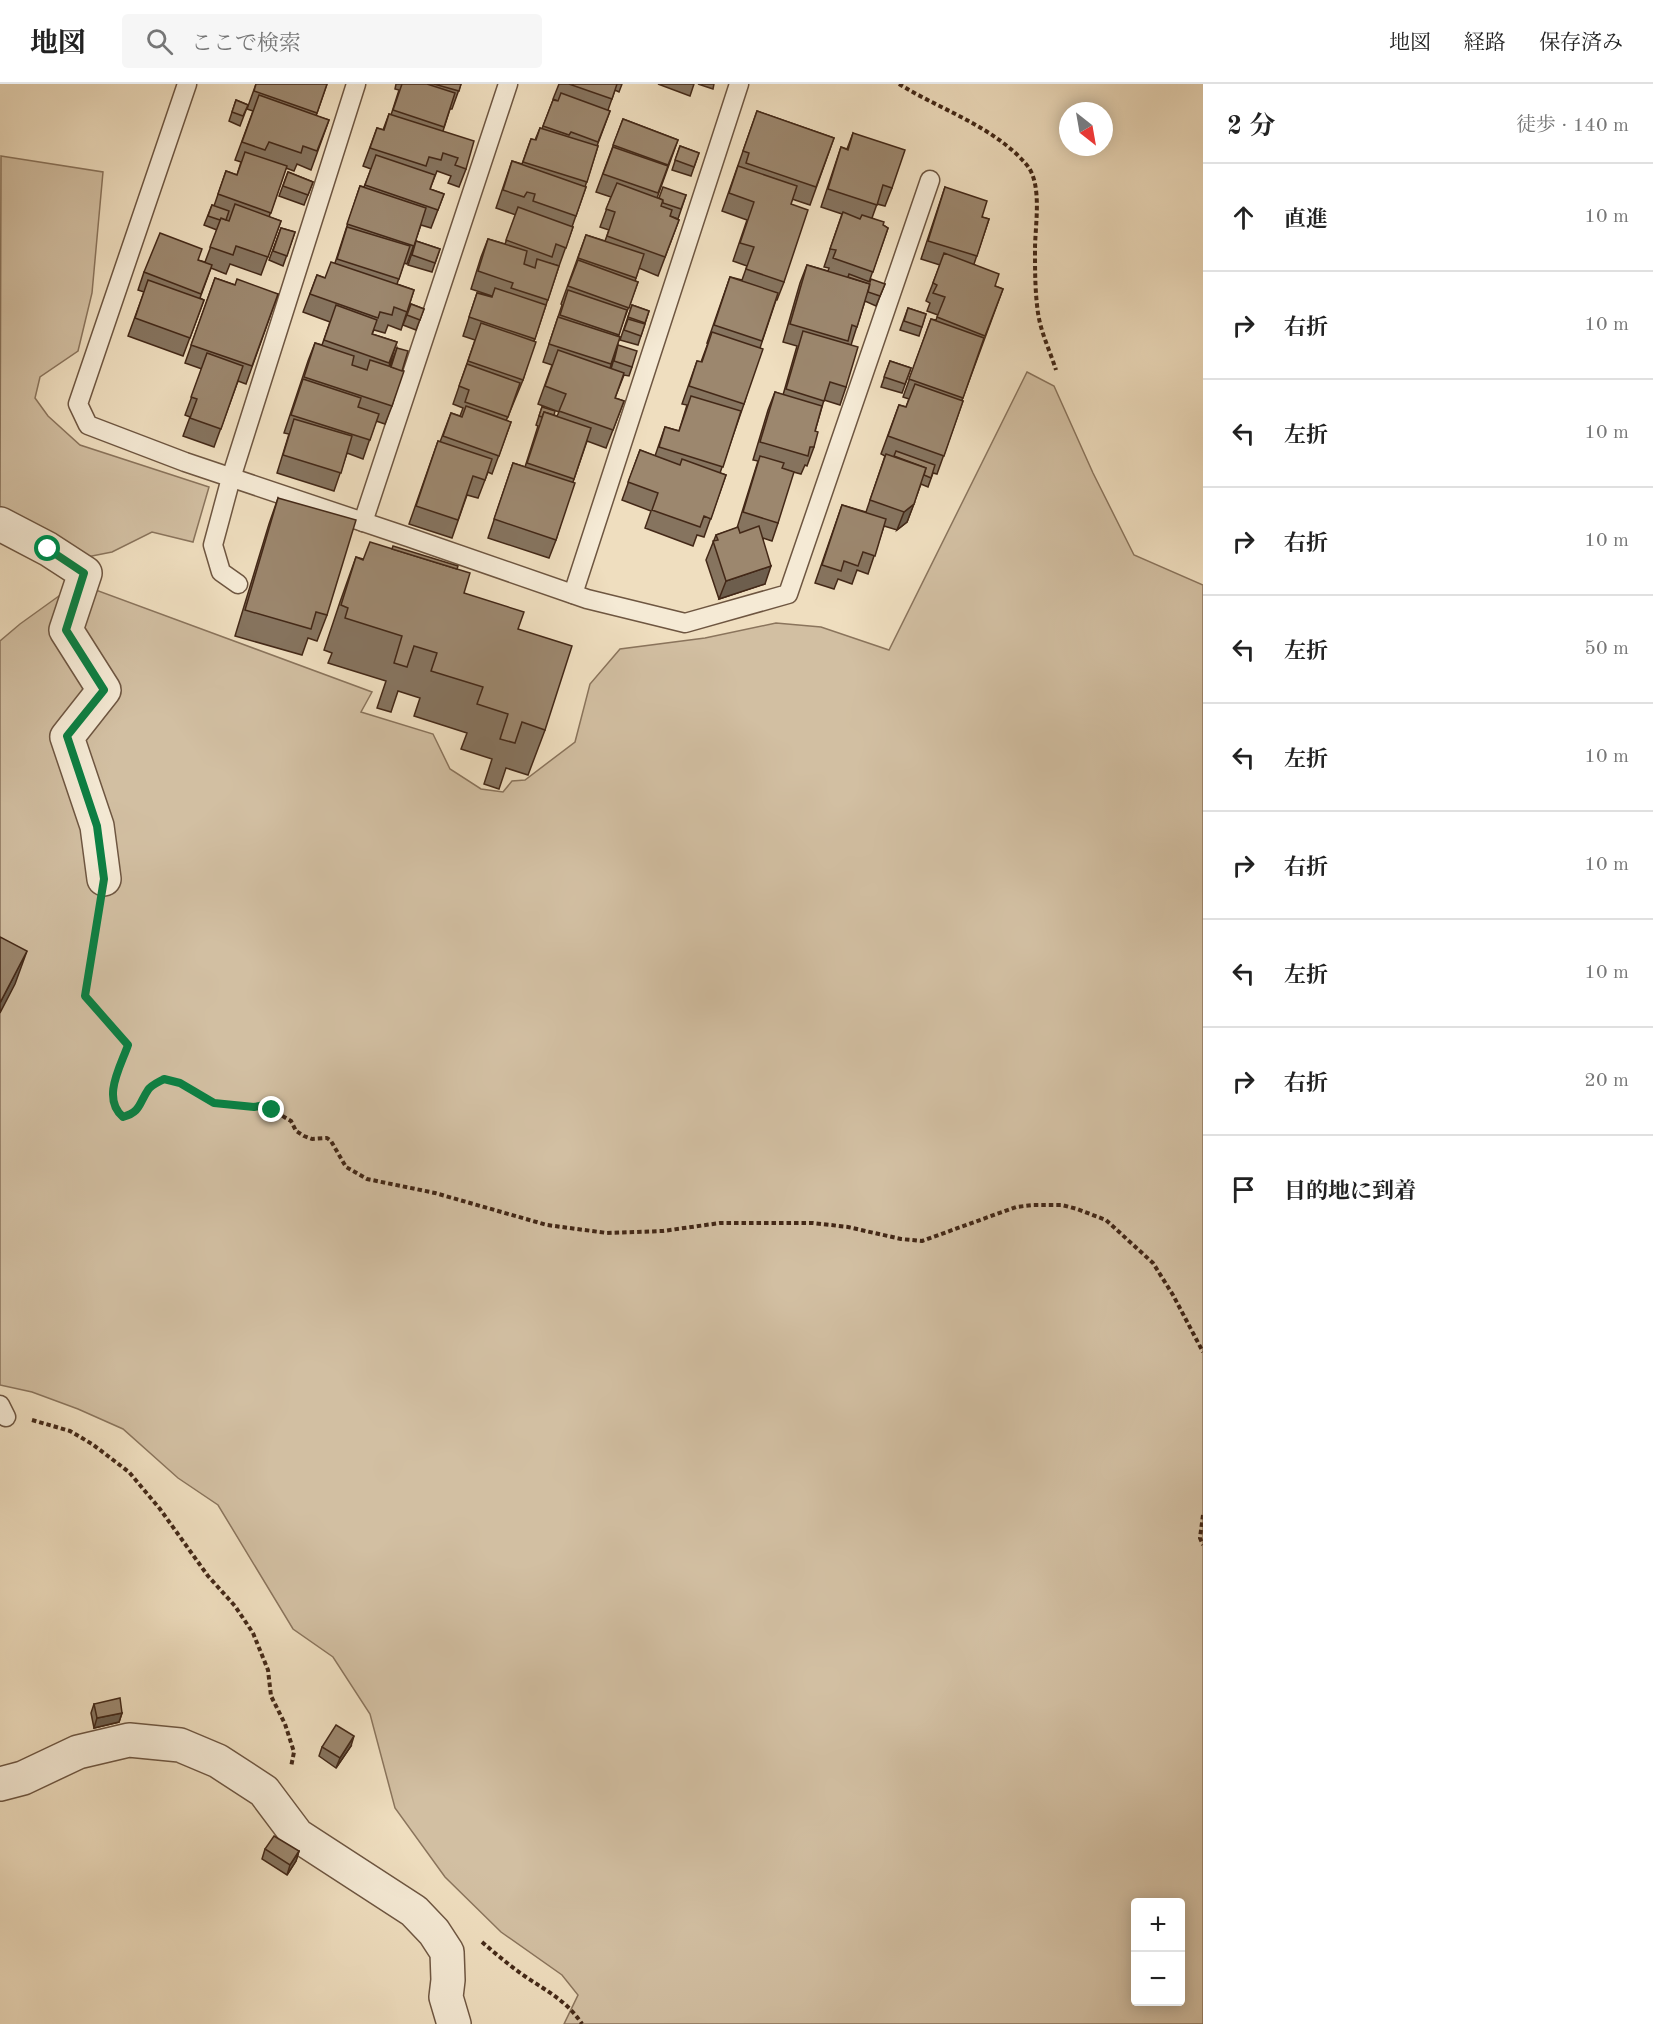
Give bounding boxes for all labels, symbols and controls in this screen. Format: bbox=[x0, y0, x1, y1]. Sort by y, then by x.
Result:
search box bbox=[122, 14, 542, 68]
icon: search bbox=[143, 25, 176, 58]
text: 地図 bbox=[30, 31, 86, 59]
text: ここで検索 bbox=[191, 33, 301, 55]
text: 地図 bbox=[1389, 33, 1431, 54]
text: 経路 bbox=[1464, 33, 1506, 54]
text: 保存済み bbox=[1539, 33, 1623, 54]
north arrow bbox=[1059, 102, 1113, 156]
text: 2 分 bbox=[1227, 114, 1275, 140]
text: 徒歩 · 140 m bbox=[1516, 116, 1629, 136]
icon: ahead bbox=[1227, 201, 1260, 234]
text: 10 m bbox=[1584, 207, 1629, 227]
text: 直進 bbox=[1284, 209, 1328, 231]
icon: right bbox=[1227, 309, 1260, 342]
text: 10 m bbox=[1584, 315, 1629, 335]
text: 右折 bbox=[1284, 317, 1328, 339]
icon: left bbox=[1227, 417, 1260, 450]
text: 10 m bbox=[1584, 423, 1629, 443]
text: 左折 bbox=[1284, 425, 1328, 447]
icon: right bbox=[1227, 525, 1260, 558]
text: 10 m bbox=[1584, 531, 1629, 551]
text: 右折 bbox=[1284, 533, 1328, 555]
route start bbox=[34, 535, 60, 561]
icon: left bbox=[1227, 633, 1260, 666]
text: 50 m bbox=[1584, 639, 1629, 659]
text: 左折 bbox=[1284, 641, 1328, 663]
icon: left bbox=[1227, 741, 1260, 774]
text: 10 m bbox=[1584, 747, 1629, 767]
text: 左折 bbox=[1284, 749, 1328, 771]
icon: right bbox=[1227, 849, 1260, 882]
text: 10 m bbox=[1584, 855, 1629, 875]
text: 右折 bbox=[1284, 857, 1328, 879]
icon: left bbox=[1227, 957, 1260, 990]
text: 10 m bbox=[1584, 963, 1629, 983]
text: 左折 bbox=[1284, 965, 1328, 987]
icon: right bbox=[1227, 1065, 1260, 1098]
text: 20 m bbox=[1584, 1071, 1629, 1091]
text: 右折 bbox=[1284, 1073, 1328, 1095]
route end bbox=[258, 1096, 284, 1122]
icon: arrive bbox=[1227, 1173, 1260, 1206]
text: 目的地に到着 bbox=[1284, 1181, 1416, 1203]
map controls bbox=[1131, 1898, 1185, 2006]
button: + bbox=[1131, 1898, 1185, 1952]
button: − bbox=[1131, 1952, 1185, 2006]

